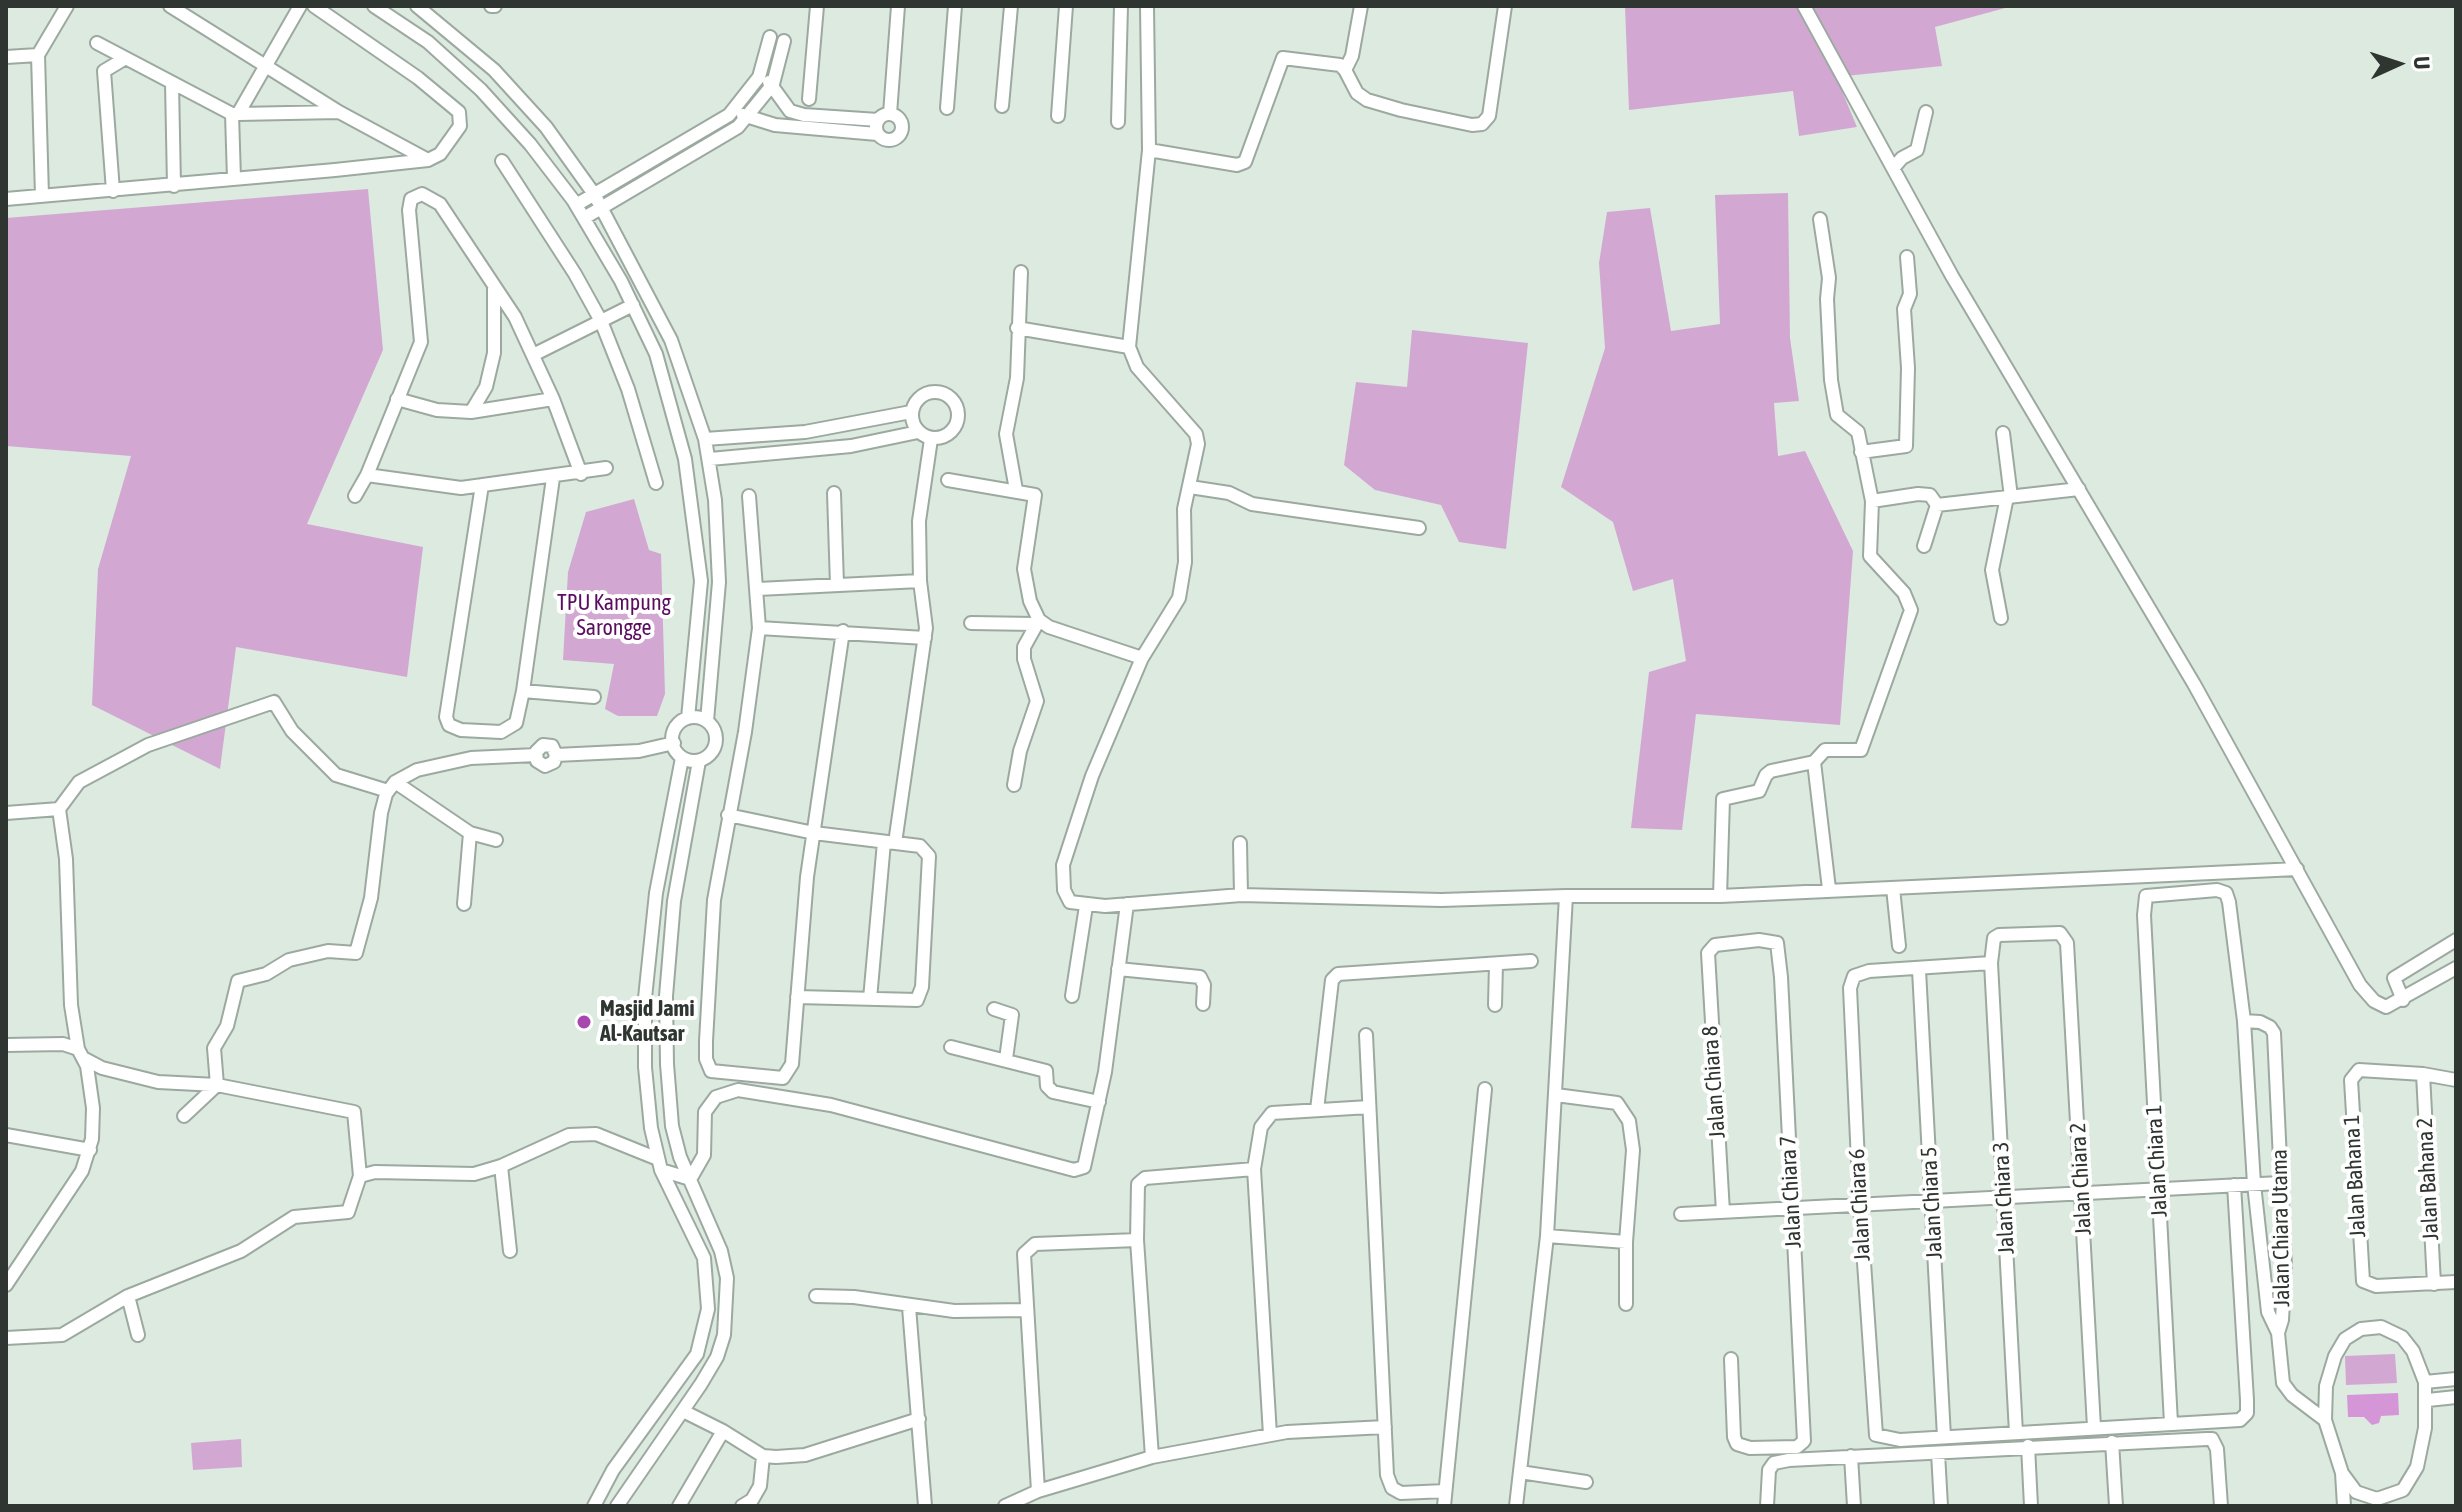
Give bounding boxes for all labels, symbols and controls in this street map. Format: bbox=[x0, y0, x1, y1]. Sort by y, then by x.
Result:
north arrow bbox=[2358, 24, 2438, 104]
text: U bbox=[2409, 56, 2435, 70]
park label: TPU Kampung Sarongge bbox=[557, 590, 671, 642]
place label: Masjid Jami Al-Kautsar bbox=[600, 996, 694, 1048]
marker: Masjid Jami Al-Kautsar bbox=[575, 1013, 593, 1031]
street label: Jalan Chiara 8 bbox=[1697, 1025, 1731, 1139]
street label: Jalan Chiara 1 bbox=[2141, 1104, 2173, 1218]
street label: Jalan Bahana 1 bbox=[2339, 1114, 2371, 1238]
street label: Jalan Bahana 2 bbox=[2412, 1117, 2444, 1241]
street label: Jalan Chiara 2 bbox=[2065, 1122, 2097, 1236]
street label: Jalan Chiara 7 bbox=[1775, 1135, 1807, 1249]
street label: Jalan Chiara 3 bbox=[1988, 1141, 2020, 1255]
street label: Jalan Chiara 5 bbox=[1916, 1146, 1948, 1260]
street label: Jalan Chiara 6 bbox=[1844, 1148, 1876, 1262]
street label: Jalan Chiara Utama bbox=[2266, 1149, 2296, 1307]

